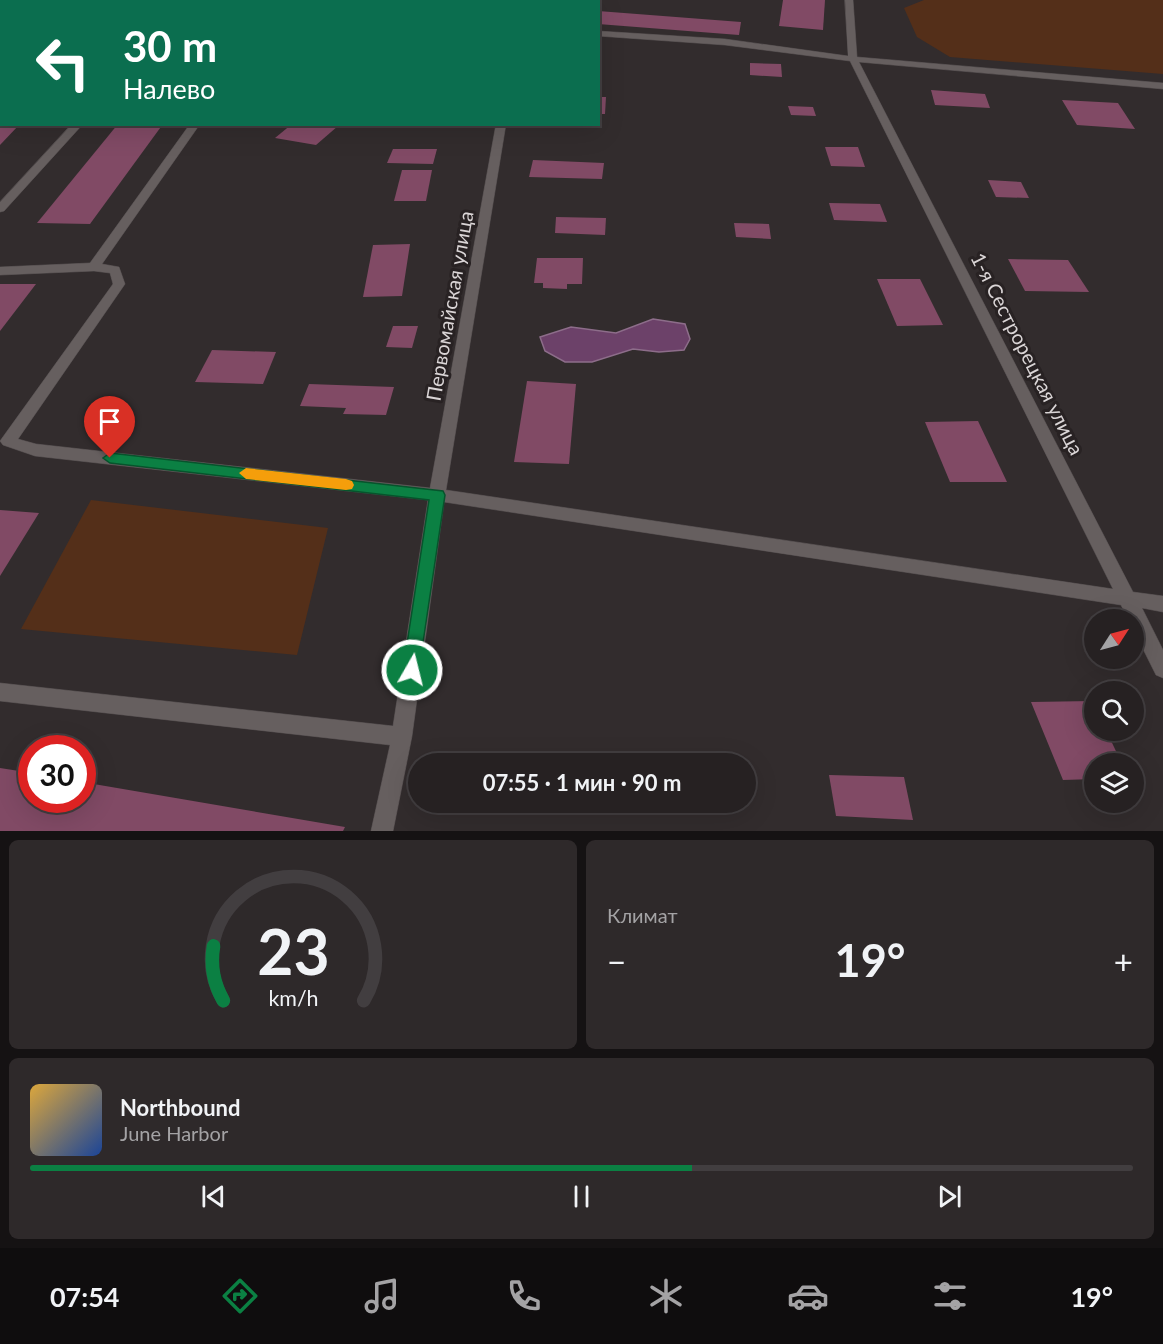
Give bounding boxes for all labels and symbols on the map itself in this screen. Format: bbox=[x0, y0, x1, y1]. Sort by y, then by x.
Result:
street label: Первомайская улица bbox=[420, 209, 478, 403]
street label: 1-я Сестрорецкая улица bbox=[966, 248, 1089, 459]
pin bbox=[84, 396, 135, 458]
north arrow bbox=[1084, 609, 1144, 669]
position arrow bbox=[380, 638, 444, 702]
speed limit sign: 30 bbox=[18, 735, 96, 813]

